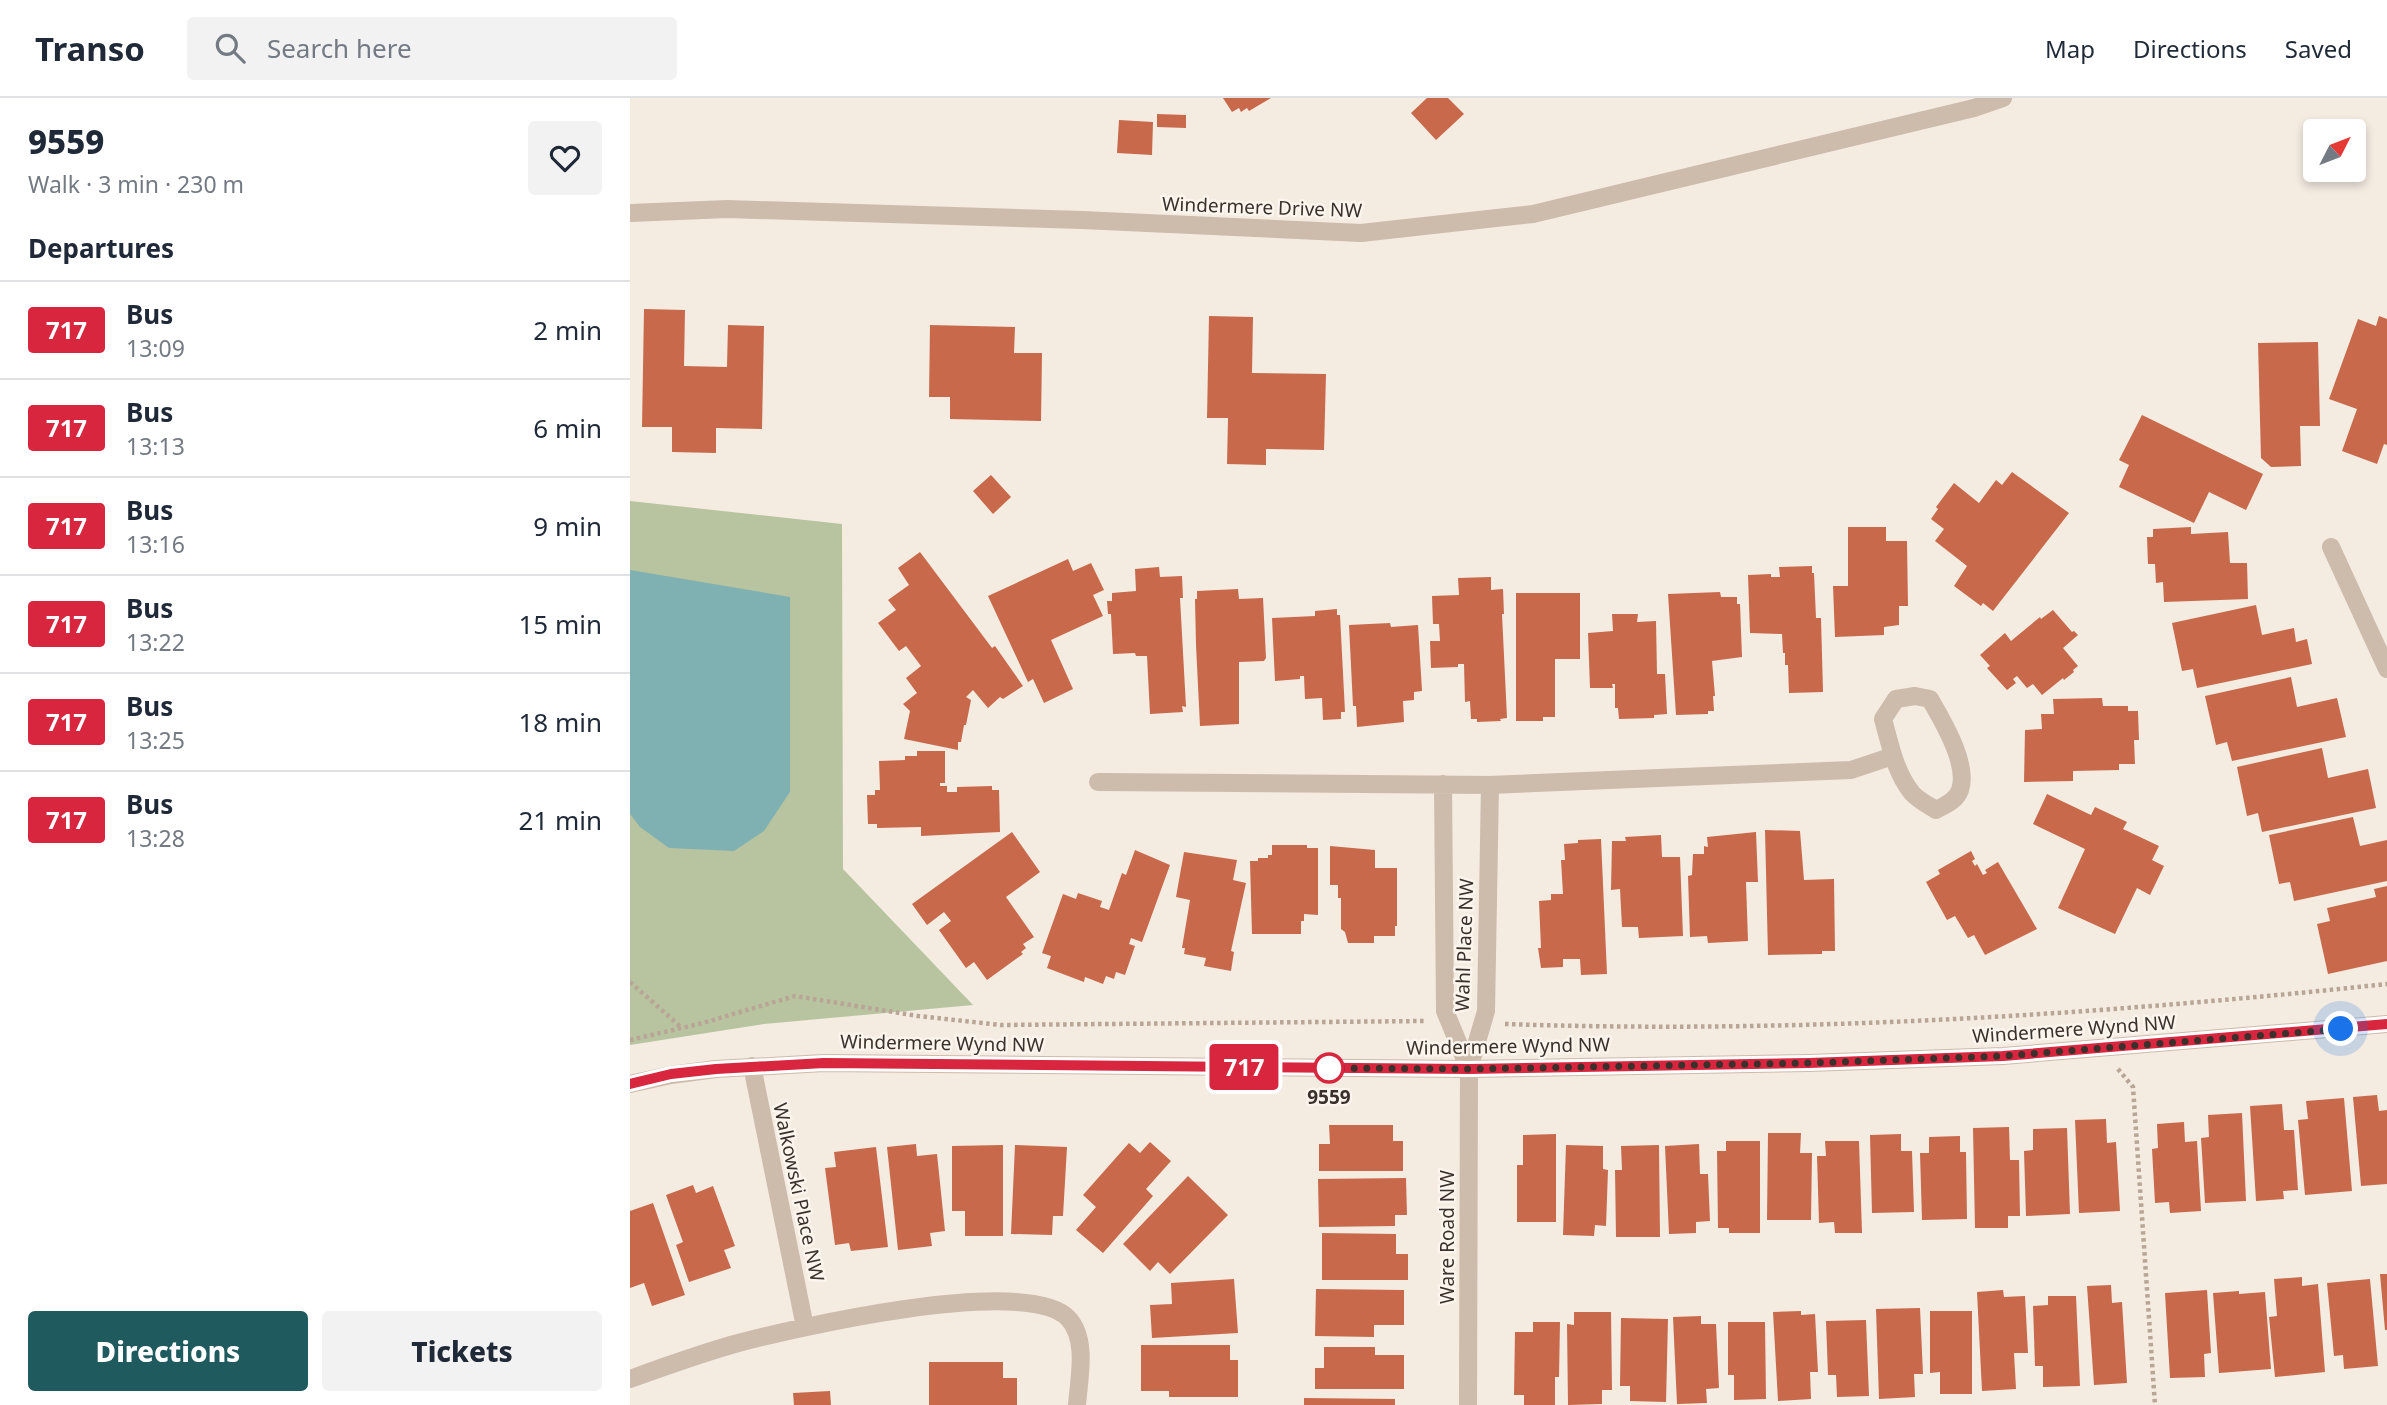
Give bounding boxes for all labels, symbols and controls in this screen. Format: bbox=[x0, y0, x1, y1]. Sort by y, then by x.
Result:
search box bbox=[187, 17, 677, 80]
text: Transo bbox=[35, 26, 145, 71]
icon: search bbox=[211, 29, 249, 67]
text: Search here bbox=[267, 30, 412, 66]
text: Map bbox=[2045, 32, 2095, 65]
text: Directions bbox=[2133, 32, 2247, 65]
text: Saved bbox=[2285, 32, 2352, 65]
text: 9559 bbox=[28, 119, 104, 164]
north arrow bbox=[2303, 119, 2366, 182]
map controls bbox=[2303, 119, 2366, 182]
button: heart bbox=[528, 121, 602, 195]
text: Walk · 3 min · 230 m bbox=[28, 168, 244, 200]
street label: Windermere Drive NW bbox=[1161, 191, 1363, 223]
text: Departures bbox=[28, 230, 174, 266]
text: Bus bbox=[126, 296, 173, 332]
text: 2 min bbox=[533, 312, 602, 348]
text: 717 bbox=[46, 313, 87, 346]
text: 13:09 bbox=[126, 332, 185, 364]
text: Bus bbox=[126, 394, 173, 430]
text: 6 min bbox=[533, 410, 602, 446]
text: 717 bbox=[46, 411, 87, 444]
text: 13:13 bbox=[126, 430, 185, 462]
text: Bus bbox=[126, 492, 173, 528]
text: 9 min bbox=[533, 508, 602, 544]
text: 717 bbox=[46, 509, 87, 542]
text: 13:16 bbox=[126, 528, 185, 560]
text: Bus bbox=[126, 590, 173, 626]
text: 15 min bbox=[518, 606, 602, 642]
text: 717 bbox=[46, 607, 87, 640]
text: 13:22 bbox=[126, 626, 185, 658]
text: Bus bbox=[126, 688, 173, 724]
text: 18 min bbox=[518, 704, 602, 740]
text: 717 bbox=[46, 705, 87, 738]
text: 13:25 bbox=[126, 724, 185, 756]
text: Bus bbox=[126, 786, 173, 822]
text: 21 min bbox=[518, 802, 602, 838]
text: 717 bbox=[46, 803, 87, 836]
text: 13:28 bbox=[126, 822, 185, 854]
street label: Wahl Place NW bbox=[1449, 878, 1479, 1012]
street label: Windermere Wynd NW bbox=[1971, 1009, 2177, 1049]
your location bbox=[2323, 1011, 2358, 1046]
street label: Windermere Wynd NW bbox=[840, 1028, 1045, 1058]
street label: Windermere Wynd NW bbox=[1406, 1031, 1611, 1061]
line badge: 717 bbox=[1204, 1044, 1284, 1090]
text: 717 bbox=[1223, 1050, 1265, 1083]
marker: 9559 bbox=[1314, 1053, 1344, 1083]
place label: 9559 bbox=[1307, 1084, 1351, 1110]
street label: Walkowski Place NW bbox=[767, 1100, 831, 1284]
street label: Ware Road NW bbox=[1434, 1170, 1460, 1304]
button: Directions bbox=[28, 1311, 308, 1391]
button: Tickets bbox=[322, 1311, 602, 1391]

